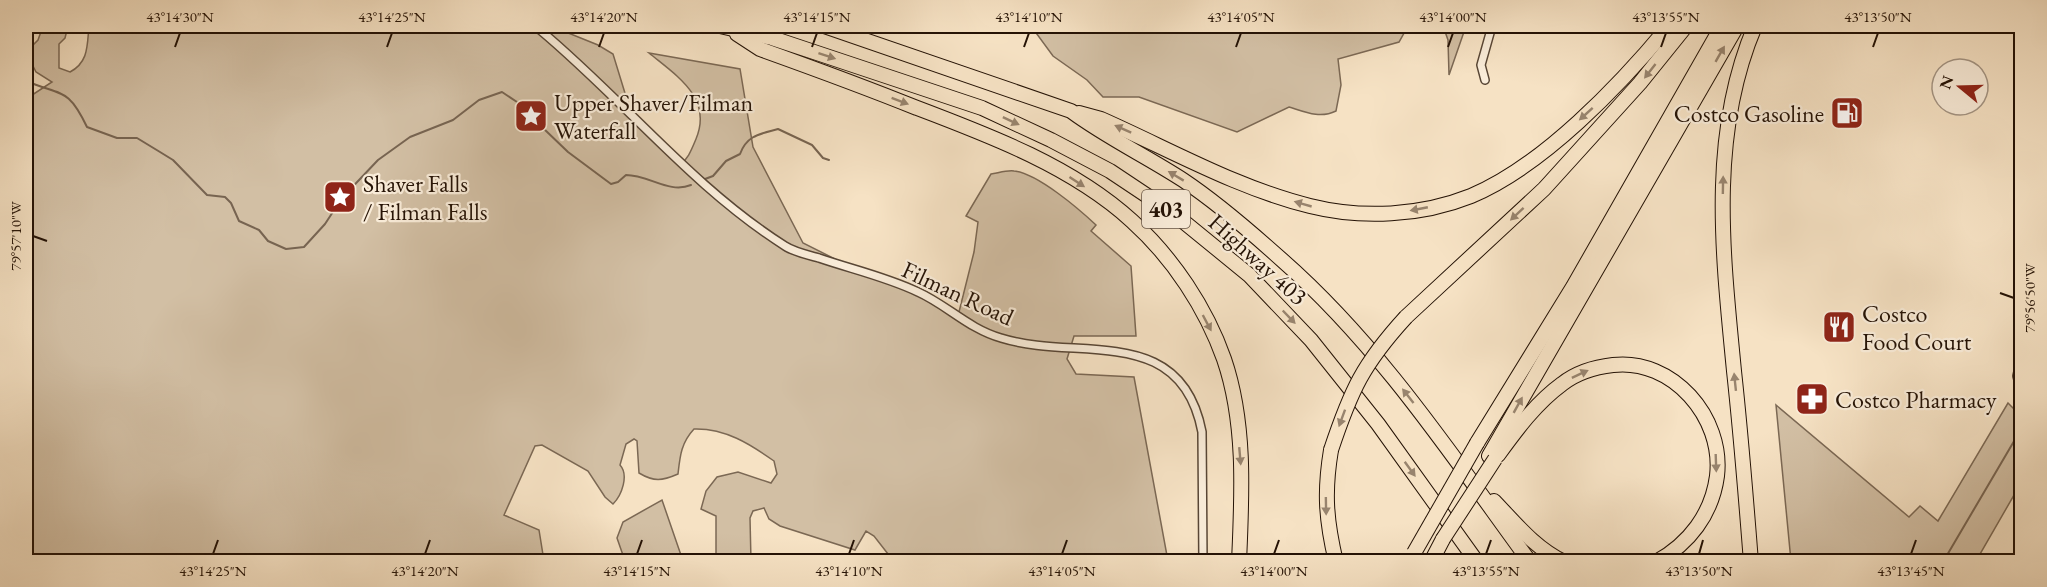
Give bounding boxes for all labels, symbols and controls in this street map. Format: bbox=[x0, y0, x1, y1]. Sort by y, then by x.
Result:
text: 43°14'30"N bbox=[146, 7, 214, 26]
text: 43°14'25"N bbox=[358, 7, 426, 26]
text: 43°14'20"N bbox=[570, 7, 638, 26]
text: 43°14'15"N bbox=[783, 7, 851, 26]
text: 43°14'10"N bbox=[995, 7, 1063, 26]
text: 43°14'05"N bbox=[1207, 7, 1275, 26]
text: 43°14'00"N bbox=[1419, 7, 1487, 26]
text: 43°13'55"N bbox=[1632, 7, 1700, 26]
text: 43°13'50"N bbox=[1844, 7, 1912, 26]
one-way arrow bbox=[1715, 46, 1726, 62]
one-way arrow bbox=[818, 52, 836, 62]
north arrow bbox=[1930, 57, 1990, 117]
one-way arrow bbox=[1644, 64, 1656, 79]
text: N bbox=[1934, 73, 1958, 92]
place label: Upper Shaver/Filman Waterfall bbox=[554, 87, 753, 146]
fuel station icon: Costco Gasoline bbox=[1829, 95, 1865, 131]
one-way arrow bbox=[891, 97, 909, 106]
place icon: Upper Shaver/Filman Waterfall bbox=[513, 98, 549, 134]
place label: Costco Gasoline bbox=[1674, 98, 1824, 129]
one-way arrow bbox=[1578, 107, 1594, 120]
one-way arrow bbox=[1002, 117, 1019, 126]
one-way arrow bbox=[1114, 124, 1132, 134]
place label: Shaver Falls / Filman Falls bbox=[363, 168, 487, 227]
one-way arrow bbox=[1168, 171, 1184, 182]
one-way arrow bbox=[1069, 176, 1085, 187]
one-way arrow bbox=[1718, 176, 1728, 195]
place icon: Shaver Falls / Filman Falls bbox=[322, 179, 358, 215]
road number: 403 bbox=[1142, 190, 1190, 228]
one-way arrow bbox=[1294, 199, 1312, 208]
text: 79°57'10"W bbox=[6, 201, 25, 271]
one-way arrow bbox=[1410, 205, 1429, 214]
street label: Highway 403 bbox=[1202, 206, 1314, 312]
one-way arrow bbox=[1510, 207, 1525, 220]
street label: Filman Road bbox=[897, 254, 1020, 333]
text: 79°56'50"W bbox=[2020, 263, 2039, 333]
place label: Costco Food Court bbox=[1862, 298, 1972, 357]
one-way arrow bbox=[1281, 309, 1295, 323]
restaurant icon: Costco Food Court bbox=[1821, 309, 1857, 345]
one-way arrow bbox=[1202, 314, 1212, 331]
one-way arrow bbox=[1571, 370, 1588, 379]
one-way arrow bbox=[1730, 373, 1740, 392]
pharmacy icon: Costco Pharmacy bbox=[1794, 381, 1830, 417]
place label: Costco Pharmacy bbox=[1835, 384, 1997, 415]
one-way arrow bbox=[1402, 389, 1414, 404]
one-way arrow bbox=[1513, 396, 1523, 413]
one-way arrow bbox=[1337, 409, 1346, 427]
one-way arrow bbox=[1235, 446, 1245, 465]
one-way arrow bbox=[1712, 453, 1721, 472]
one-way arrow bbox=[1404, 460, 1416, 476]
one-way arrow bbox=[1321, 497, 1331, 516]
text: 43°14'25"N bbox=[179, 561, 247, 580]
text: 43°14'20"N bbox=[391, 561, 459, 580]
text: 43°14'15"N bbox=[603, 561, 671, 580]
text: 43°14'10"N bbox=[815, 561, 883, 580]
text: 43°14'05"N bbox=[1028, 561, 1096, 580]
text: 43°14'00"N bbox=[1240, 561, 1308, 580]
text: 43°13'55"N bbox=[1452, 561, 1520, 580]
text: 43°13'50"N bbox=[1665, 561, 1733, 580]
text: 43°13'45"N bbox=[1877, 561, 1945, 580]

